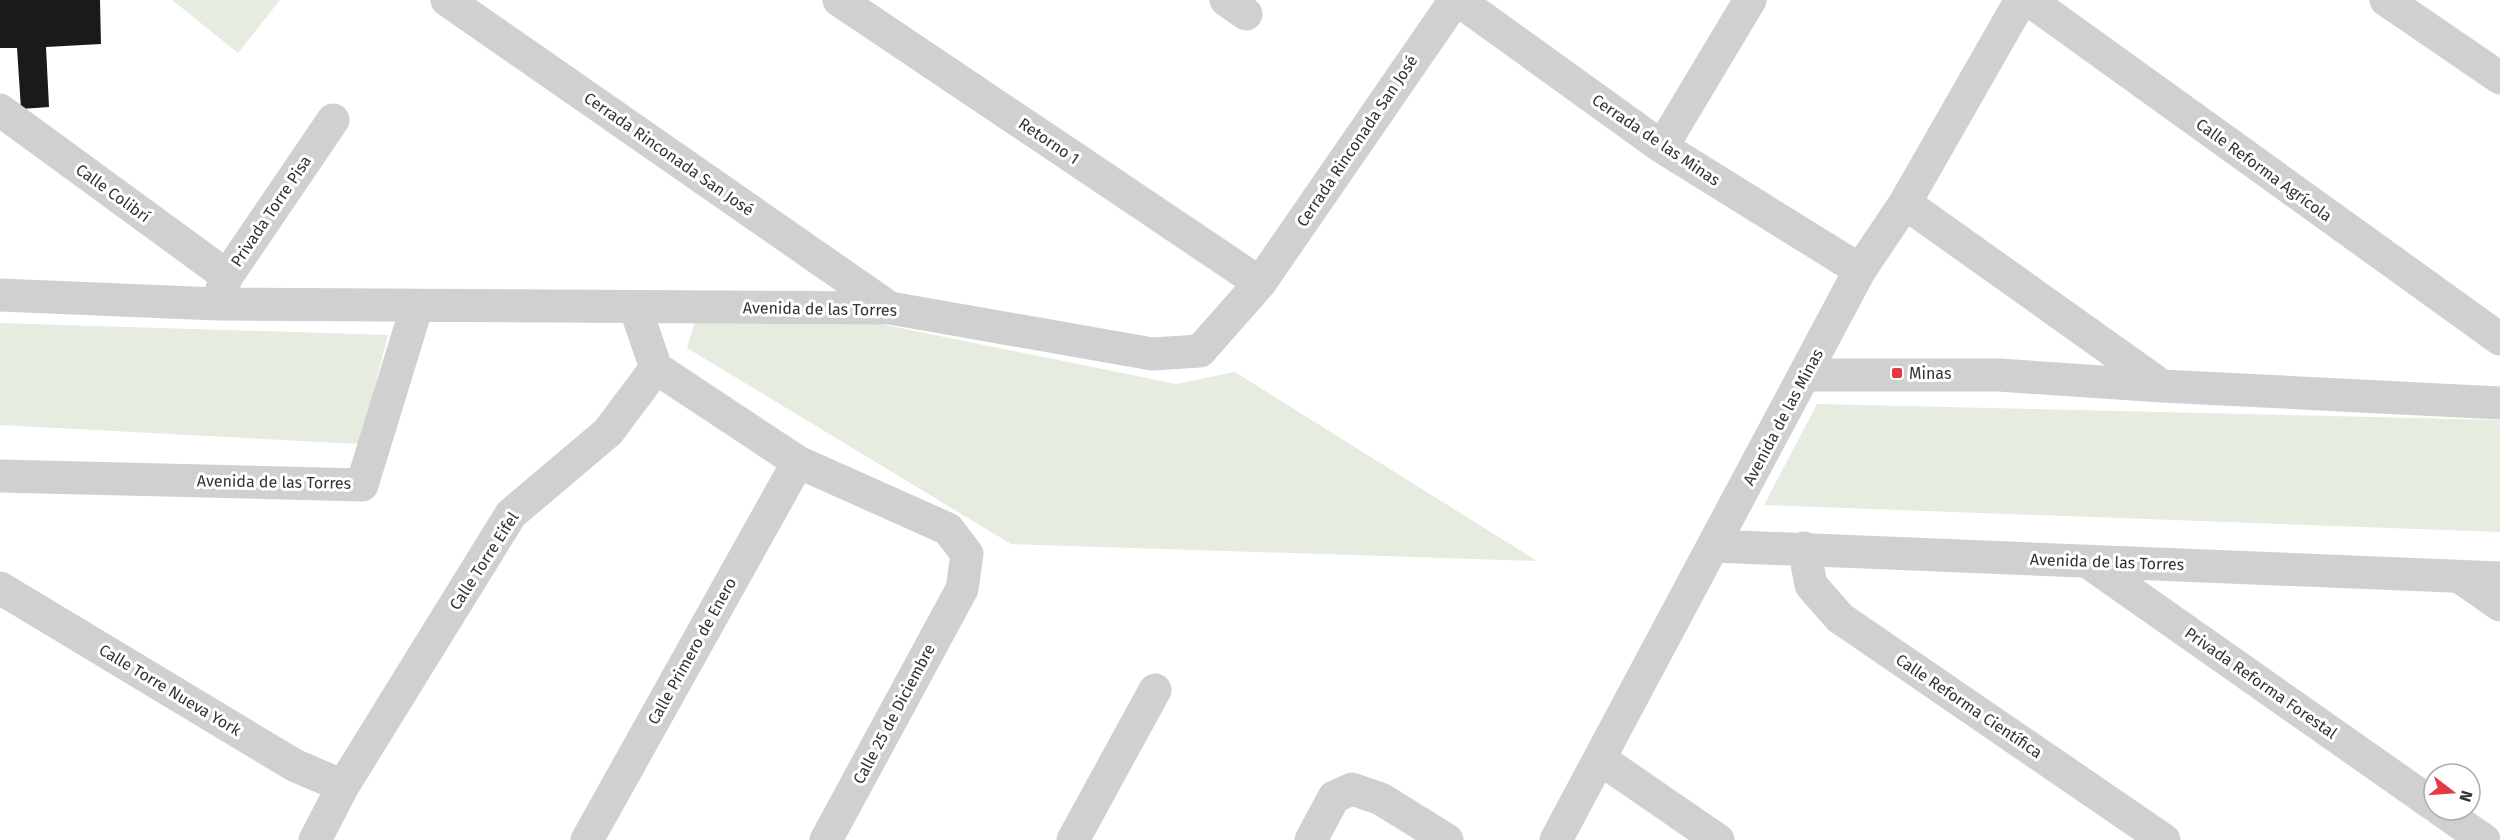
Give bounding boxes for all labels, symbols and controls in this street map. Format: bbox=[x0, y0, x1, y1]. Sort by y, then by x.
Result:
street label: Cerrada Rinconada San José bbox=[1292, 52, 1422, 230]
street label: Cerrada Rinconada San José bbox=[581, 88, 757, 220]
street label: Cerrada de las Minas bbox=[1588, 90, 1724, 190]
street label: Retorno 1 bbox=[1015, 114, 1083, 168]
street label: Calle Reforma Agrícola bbox=[2192, 114, 2336, 226]
street label: Privada Torre Pisa bbox=[227, 152, 315, 270]
street label: Calle Colibrí bbox=[72, 160, 154, 227]
street label: Avenida de las Torres bbox=[743, 298, 897, 320]
street label: Avenida de las Minas bbox=[1739, 346, 1827, 488]
place label: Minas bbox=[1909, 364, 1951, 383]
marker: Minas bbox=[1890, 366, 1904, 380]
street label: Avenida de las Torres bbox=[197, 471, 351, 493]
street label: Calle Torre Eifel bbox=[445, 508, 523, 613]
street label: Avenida de las Torres bbox=[2030, 550, 2184, 574]
street label: Calle Primero de Enero bbox=[644, 574, 740, 728]
street label: Privada Reforma Forestal bbox=[2181, 623, 2341, 743]
street label: Calle Torre Nueva York bbox=[96, 640, 245, 740]
street label: Calle 25 de Diciembre bbox=[849, 641, 939, 787]
street label: Calle Reforma Científica bbox=[1892, 650, 2046, 762]
north arrow bbox=[2422, 762, 2482, 822]
text: N bbox=[2455, 788, 2477, 804]

